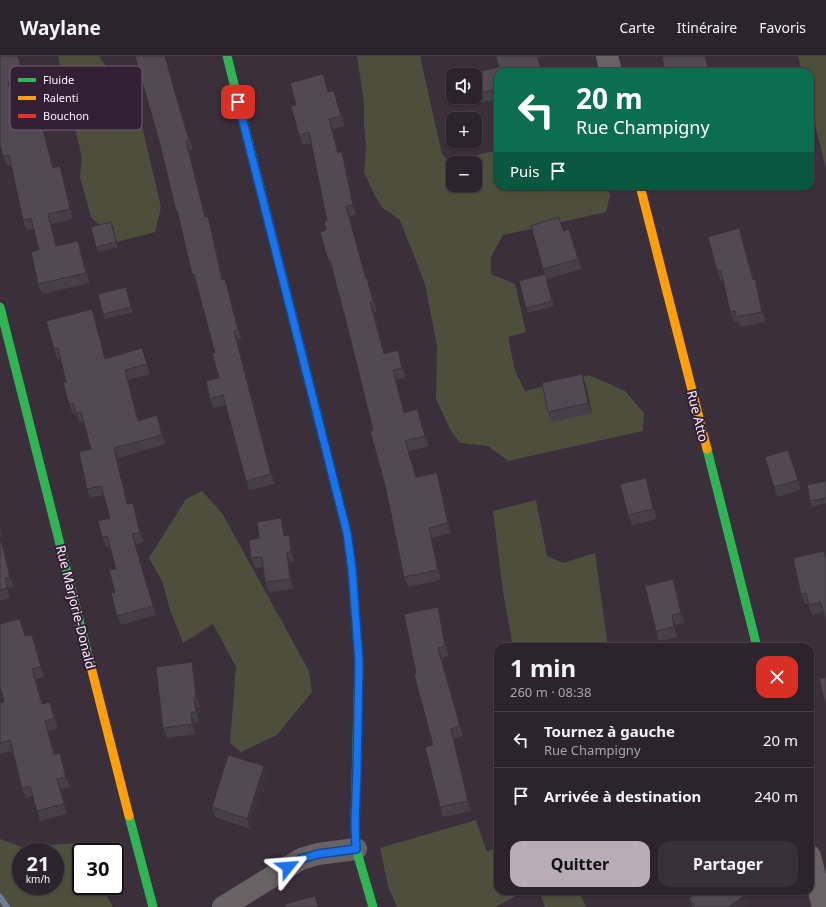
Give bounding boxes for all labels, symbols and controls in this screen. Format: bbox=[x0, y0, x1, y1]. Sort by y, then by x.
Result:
text: Waylane bbox=[20, 15, 101, 41]
text: Carte bbox=[619, 18, 655, 37]
text: Itinéraire bbox=[677, 18, 737, 37]
text: Favoris bbox=[759, 18, 806, 37]
legend bbox=[10, 66, 142, 130]
map controls bbox=[446, 68, 482, 192]
button: sound bbox=[446, 68, 482, 104]
text: Fluide bbox=[43, 72, 74, 87]
text: 20 m bbox=[576, 79, 643, 117]
icon: left bbox=[510, 84, 562, 136]
pin bbox=[221, 85, 255, 119]
text: Ralenti bbox=[43, 90, 79, 105]
icon: arrive bbox=[227, 91, 249, 113]
text: Bouchon bbox=[43, 108, 89, 123]
button: + bbox=[446, 112, 482, 148]
text: Rue Champigny bbox=[576, 115, 710, 139]
button: − bbox=[446, 156, 482, 192]
icon: arrive bbox=[547, 160, 569, 182]
text: Puis bbox=[510, 161, 539, 181]
street label: Rue Atto bbox=[683, 388, 713, 444]
street label: Rue Marjorie-Donald bbox=[52, 543, 100, 671]
text: 1 min bbox=[510, 651, 576, 684]
button: close bbox=[756, 656, 798, 698]
text: 260 m · 08:38 bbox=[510, 683, 591, 701]
text: Tournez à gauche bbox=[544, 721, 675, 741]
icon: left bbox=[510, 729, 532, 751]
text: 20 m bbox=[763, 730, 798, 750]
text: Rue Champigny bbox=[544, 741, 641, 759]
icon: arrive bbox=[510, 785, 532, 807]
text: Arrivée à destination bbox=[544, 786, 701, 806]
text: 240 m bbox=[754, 786, 798, 806]
button: Quitter bbox=[510, 841, 650, 887]
button: Partager bbox=[658, 841, 798, 887]
speed limit sign: 30 bbox=[72, 843, 124, 895]
position arrow bbox=[267, 846, 309, 888]
text: 21 bbox=[27, 850, 49, 877]
text: km/h bbox=[26, 872, 50, 886]

